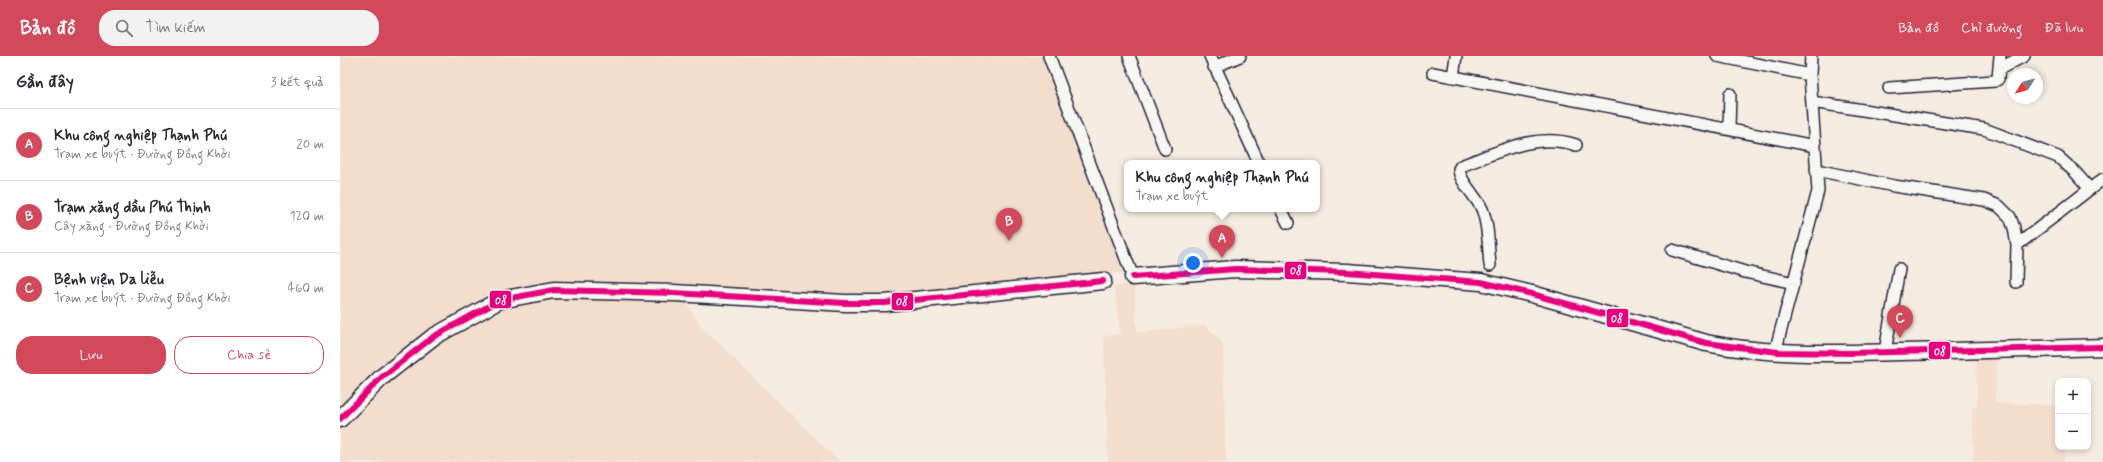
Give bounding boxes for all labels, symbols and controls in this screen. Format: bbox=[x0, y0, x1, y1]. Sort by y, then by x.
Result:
search box bbox=[99, 10, 379, 46]
text: Bản đồ bbox=[20, 16, 75, 41]
icon: search bbox=[113, 17, 135, 39]
text: Tìm kiếm bbox=[145, 18, 205, 38]
text: Bản đồ bbox=[1898, 19, 1939, 37]
text: Chỉ đường bbox=[1961, 19, 2022, 37]
text: Đã lưu bbox=[2044, 19, 2083, 37]
north arrow bbox=[2007, 68, 2043, 104]
text: Gần đây bbox=[16, 71, 74, 93]
text: 3 kết quả bbox=[271, 74, 324, 91]
text: Khu công nghiệp Thạnh Phú bbox=[54, 126, 227, 146]
text: A bbox=[25, 136, 33, 153]
text: 20 m bbox=[296, 136, 324, 153]
text: Trạm xe buýt · Đường Đồng Khởi bbox=[54, 146, 230, 163]
popup bbox=[1124, 160, 1320, 212]
text: Khu công nghiệp Thạnh Phú bbox=[1135, 168, 1309, 188]
text: Trạm xe buýt bbox=[1135, 188, 1208, 205]
text: Trạm xăng dầu Phú Thịnh bbox=[54, 198, 211, 218]
text: B bbox=[25, 208, 33, 225]
text: 120 m bbox=[290, 208, 324, 225]
pin: B bbox=[996, 208, 1022, 241]
text: Cây xăng · Đường Đồng Khởi bbox=[54, 218, 209, 235]
pin: A bbox=[1209, 225, 1235, 258]
your location bbox=[1183, 253, 1203, 273]
line badge: 08 bbox=[1284, 261, 1307, 280]
text: 08 bbox=[1290, 264, 1302, 278]
text: Bệnh viện Da liễu bbox=[54, 270, 164, 290]
text: C bbox=[24, 280, 34, 297]
text: 460 m bbox=[288, 280, 324, 297]
text: Trạm xe buýt · Đường Đồng Khởi bbox=[54, 290, 230, 307]
line badge: 08 bbox=[489, 290, 512, 309]
line badge: 08 bbox=[891, 292, 914, 311]
text: 08 bbox=[495, 294, 507, 308]
text: 08 bbox=[896, 295, 908, 309]
pin: C bbox=[1887, 305, 1913, 338]
line badge: 08 bbox=[1606, 308, 1629, 328]
text: 08 bbox=[1611, 312, 1623, 326]
button: Lưu bbox=[16, 336, 166, 374]
button: Chia sẻ bbox=[174, 336, 324, 374]
line badge: 08 bbox=[1928, 341, 1951, 360]
text: 08 bbox=[1934, 345, 1946, 359]
map controls bbox=[2055, 378, 2091, 450]
button: + bbox=[2055, 378, 2091, 414]
button: − bbox=[2055, 414, 2091, 450]

